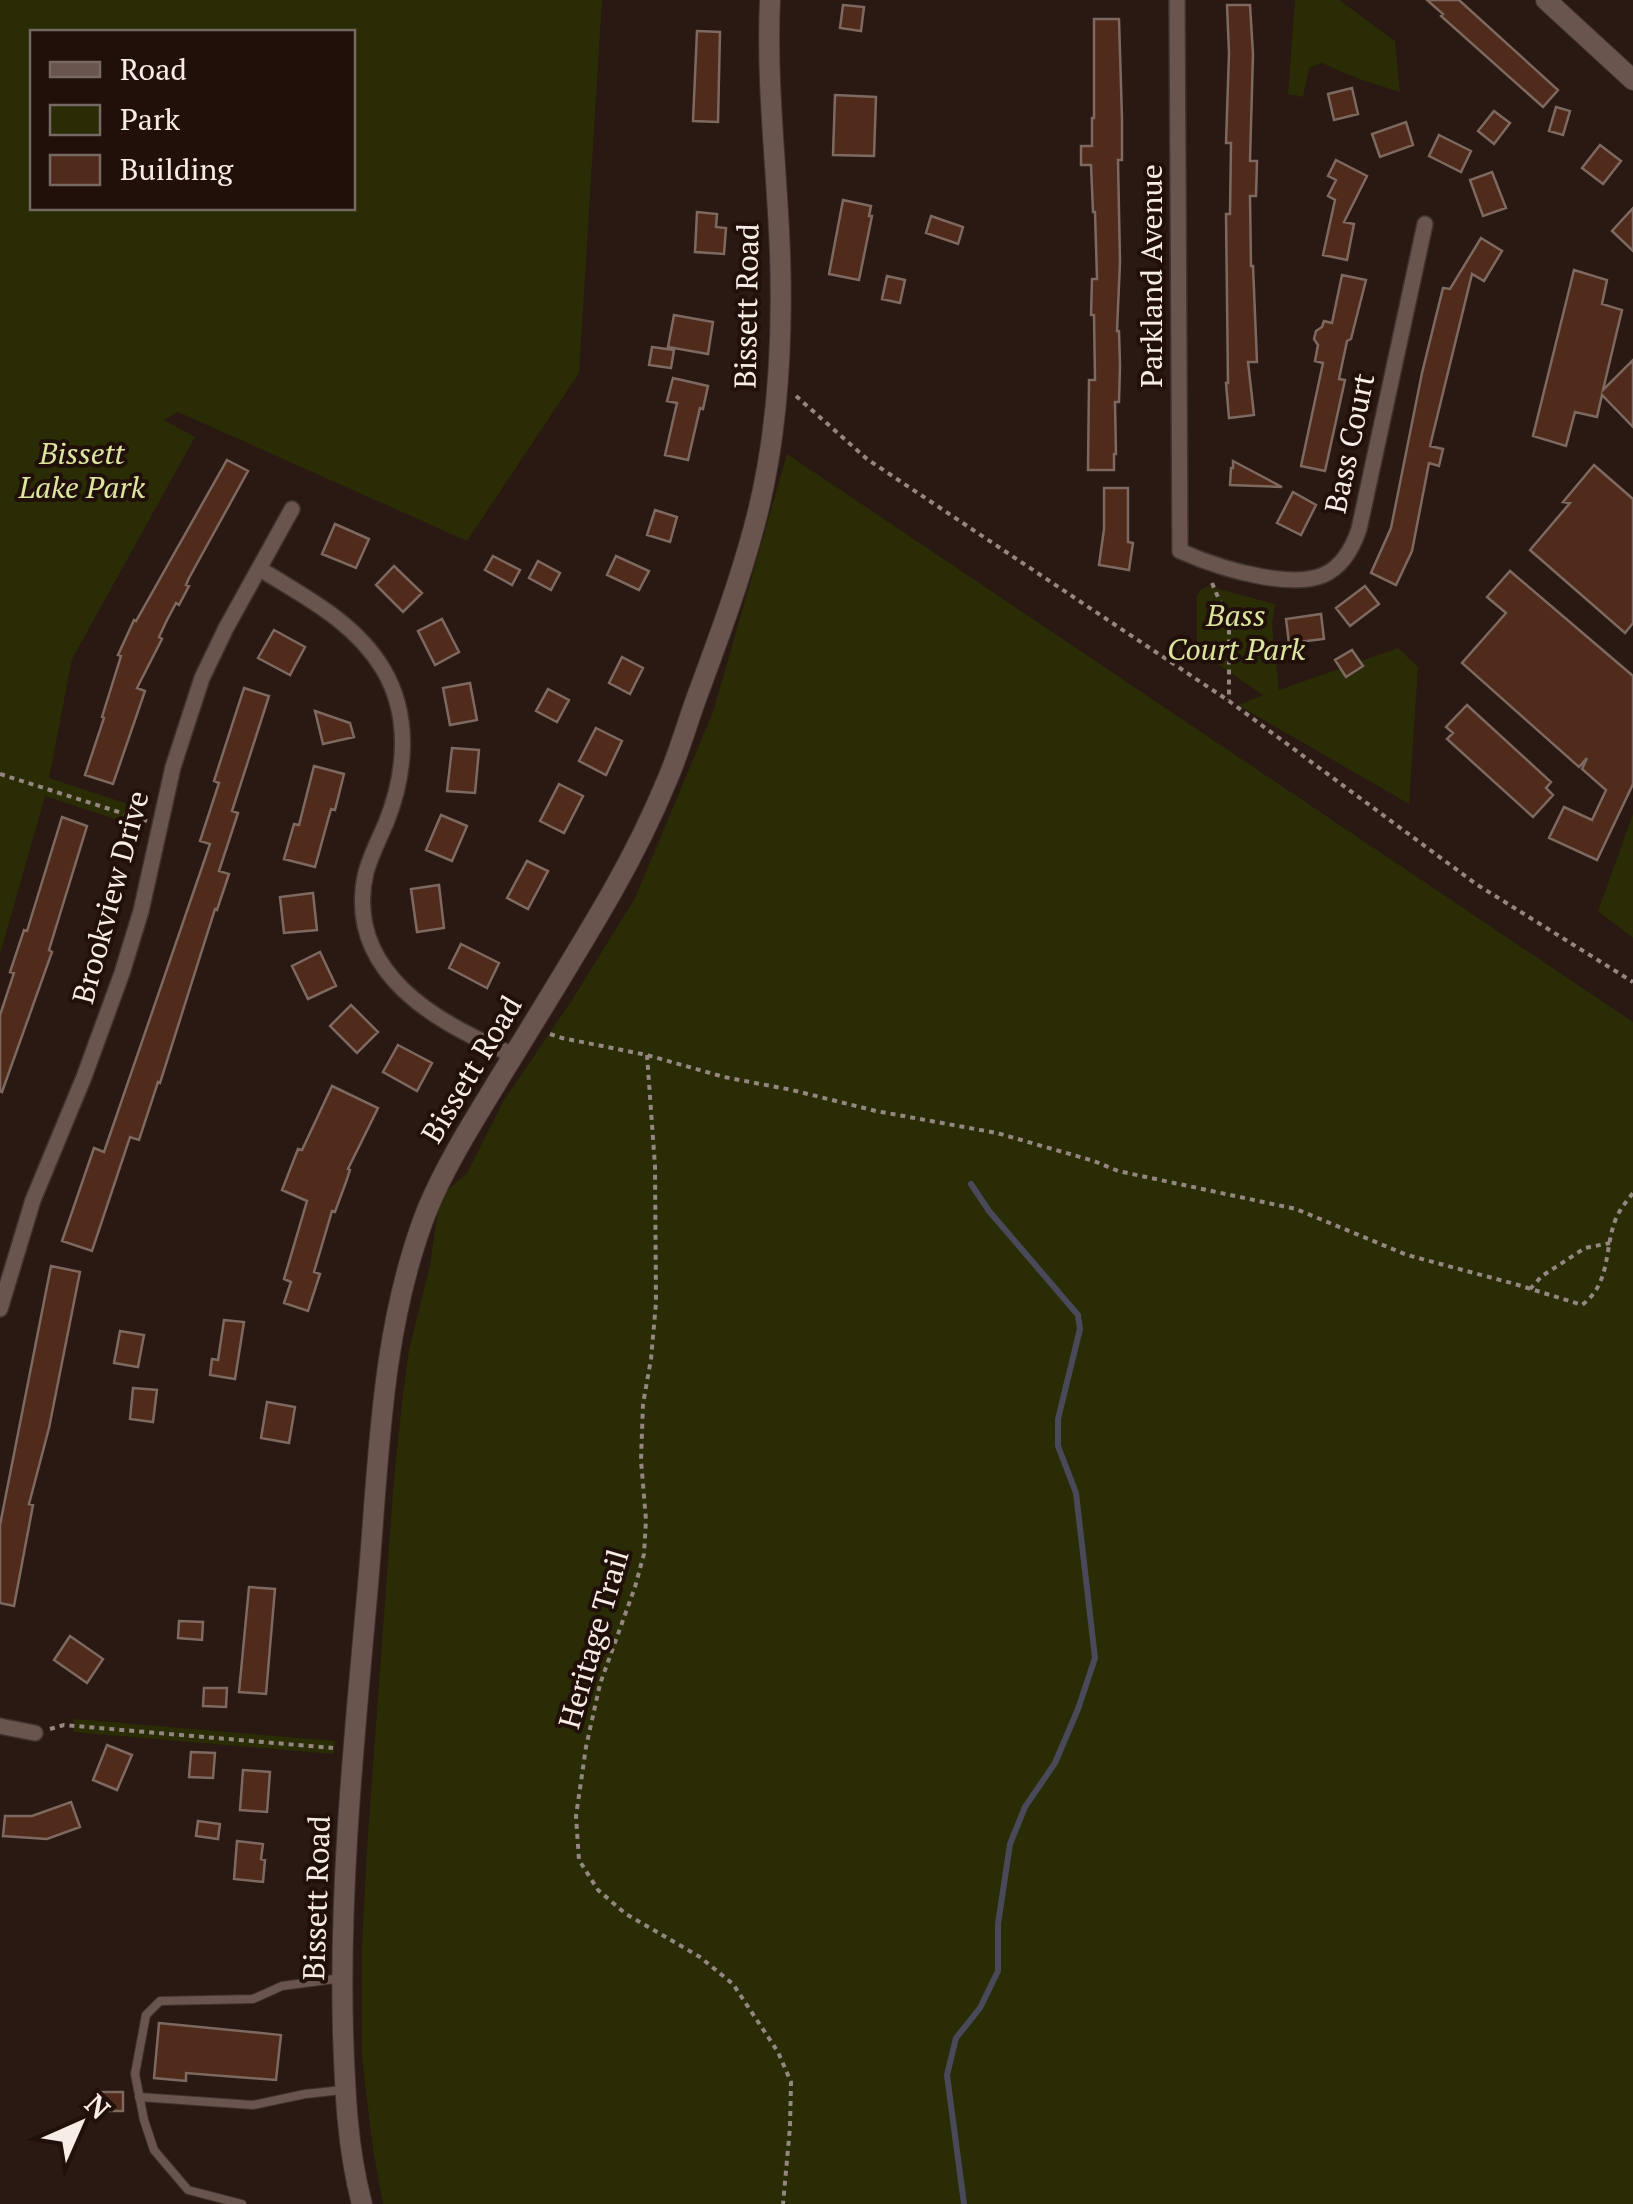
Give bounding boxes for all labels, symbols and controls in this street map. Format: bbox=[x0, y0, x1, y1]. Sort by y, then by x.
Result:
legend bbox=[30, 30, 355, 210]
text: Road bbox=[120, 49, 187, 89]
text: Park bbox=[120, 99, 181, 139]
text: Building bbox=[120, 149, 234, 189]
street label: Parkland Avenue bbox=[1131, 164, 1171, 388]
street label: Bissett Road bbox=[725, 223, 767, 389]
street label: Bass Court bbox=[1315, 369, 1383, 517]
park label: Bissett Lake Park bbox=[18, 433, 146, 507]
park label: Bass Court Park bbox=[1167, 595, 1306, 669]
street label: Brookview Drive bbox=[62, 786, 158, 1008]
street label: Bissett Road bbox=[411, 988, 531, 1150]
street label: Heritage Trail bbox=[548, 1545, 638, 1733]
street label: Bissett Road bbox=[293, 1815, 339, 1981]
north arrow bbox=[30, 2074, 130, 2174]
text: N bbox=[77, 2085, 119, 2127]

